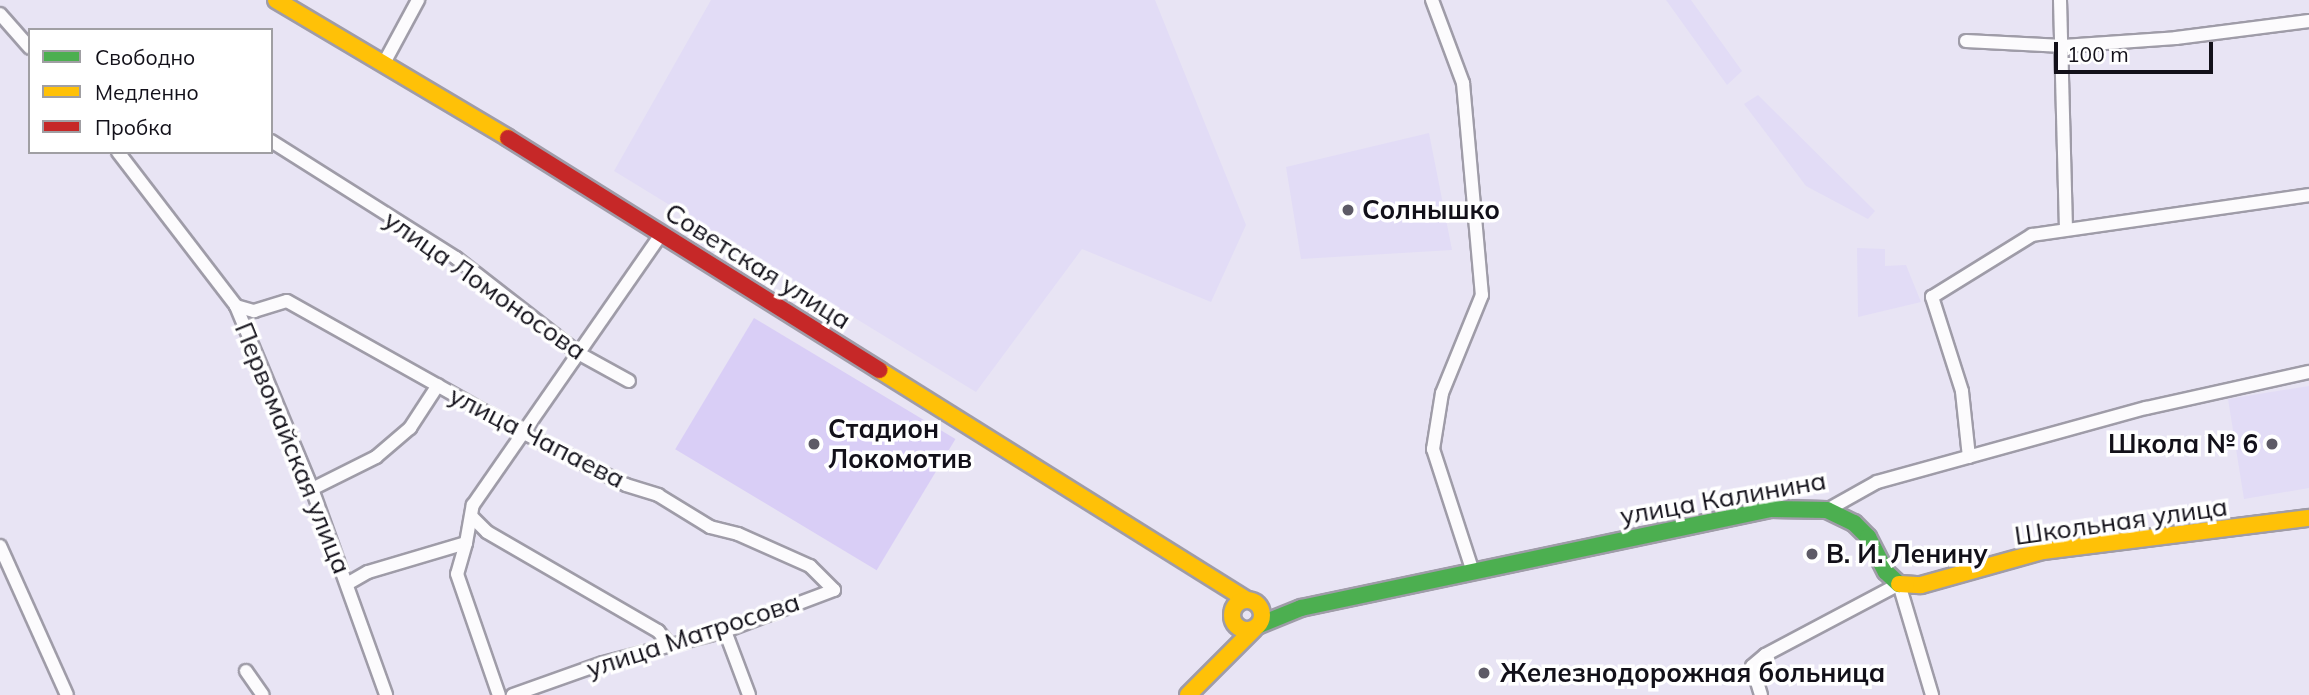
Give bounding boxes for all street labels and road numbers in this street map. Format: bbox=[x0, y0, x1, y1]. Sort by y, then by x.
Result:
street label: Советская улица bbox=[659, 196, 857, 336]
street label: улица Ломоносова bbox=[378, 204, 592, 366]
street label: Первомайская улица bbox=[228, 318, 358, 578]
street label: улица Чапаева bbox=[444, 379, 630, 495]
street label: улица Калинина bbox=[1618, 465, 1828, 531]
street label: Школьная улица bbox=[2013, 491, 2229, 551]
street label: улица Матросова bbox=[583, 586, 803, 684]

